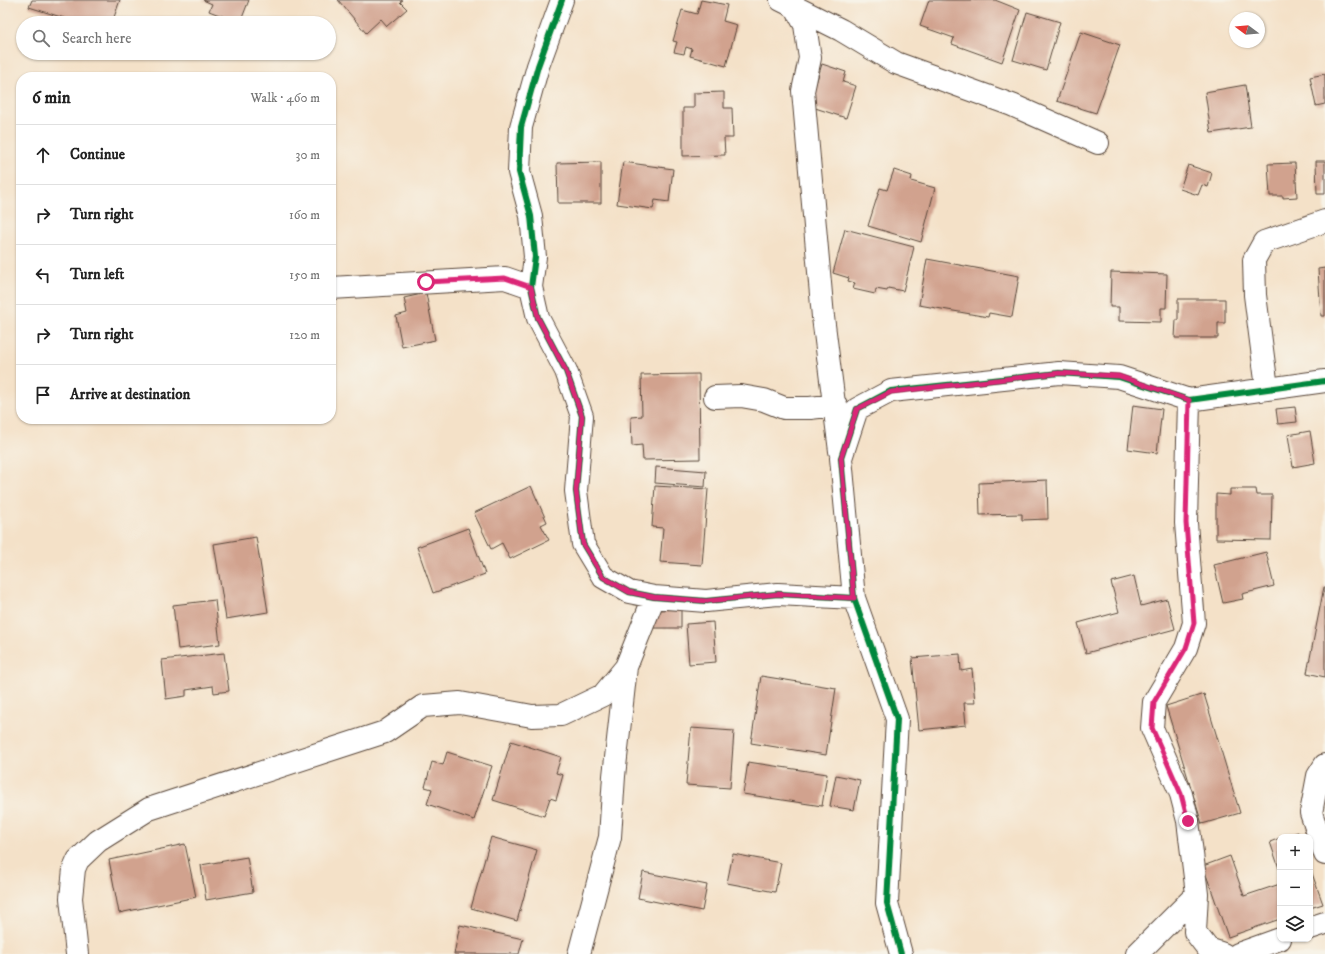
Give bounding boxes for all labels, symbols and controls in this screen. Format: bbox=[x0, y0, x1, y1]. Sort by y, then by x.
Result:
north arrow bbox=[1229, 12, 1265, 48]
search box bbox=[16, 16, 336, 60]
icon: search bbox=[30, 27, 52, 49]
text: Search here bbox=[62, 29, 131, 48]
text: 6 min bbox=[32, 87, 71, 109]
text: Walk · 460 m bbox=[250, 90, 320, 106]
icon: ahead bbox=[32, 144, 54, 166]
text: Continue bbox=[70, 145, 125, 164]
text: 30 m bbox=[296, 147, 320, 163]
icon: right bbox=[32, 204, 54, 226]
text: Turn right bbox=[70, 205, 133, 224]
text: 160 m bbox=[289, 207, 320, 223]
icon: left bbox=[32, 264, 54, 286]
text: Turn left bbox=[70, 265, 124, 284]
text: 150 m bbox=[289, 267, 320, 283]
route start bbox=[417, 273, 435, 291]
icon: right bbox=[32, 324, 54, 346]
text: Turn right bbox=[70, 325, 133, 344]
text: 120 m bbox=[289, 327, 320, 343]
icon: arrive bbox=[32, 384, 54, 406]
text: Arrive at destination bbox=[70, 385, 190, 404]
route end bbox=[1179, 812, 1197, 830]
map controls bbox=[1277, 834, 1313, 942]
button: + bbox=[1277, 834, 1313, 870]
button: − bbox=[1277, 870, 1313, 906]
button: layers bbox=[1277, 906, 1313, 942]

